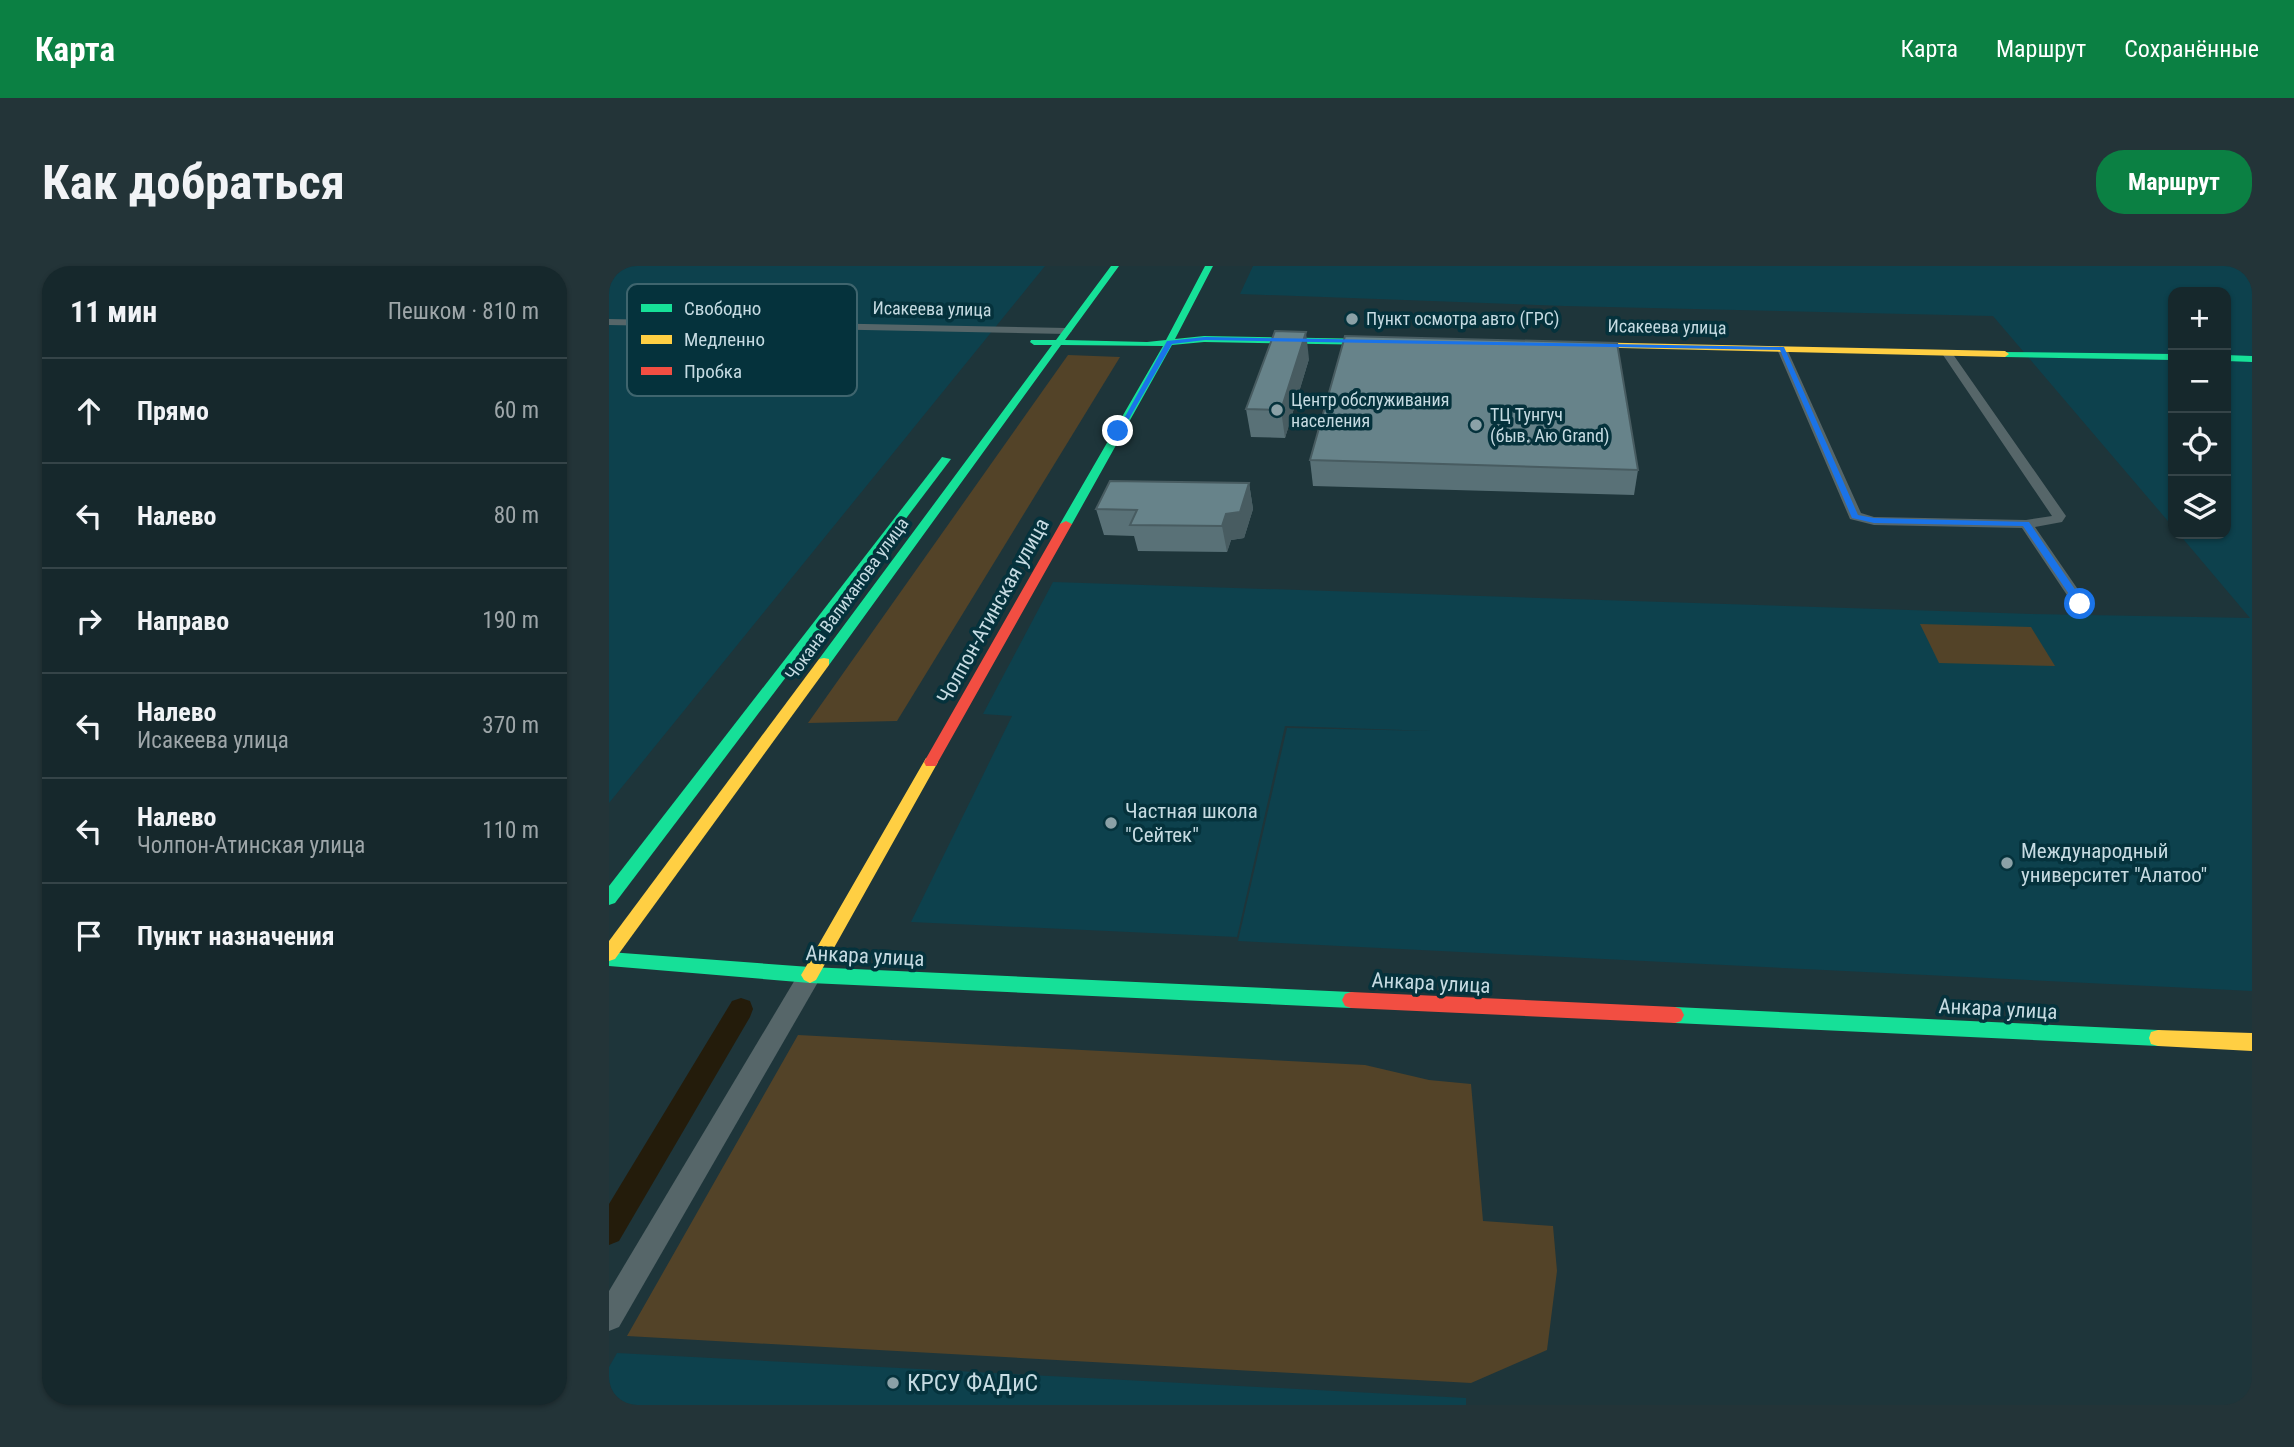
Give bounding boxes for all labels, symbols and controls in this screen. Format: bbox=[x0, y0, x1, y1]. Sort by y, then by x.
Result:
text: Карта bbox=[35, 30, 115, 69]
text: Карта bbox=[1901, 35, 1958, 63]
text: Маршрут bbox=[1996, 35, 2086, 63]
text: Сохранённые bbox=[2124, 35, 2259, 63]
button: Маршрут bbox=[2096, 150, 2252, 214]
text: Как добраться bbox=[42, 154, 345, 211]
legend bbox=[627, 284, 857, 396]
map controls bbox=[2168, 287, 2231, 539]
button: + bbox=[2168, 287, 2231, 350]
text: 11 мин bbox=[70, 294, 157, 329]
text: Свободно bbox=[684, 297, 761, 320]
street label: Исакеева улица bbox=[872, 297, 992, 320]
text: Пешком · 810 m bbox=[388, 298, 539, 325]
place label: Пункт осмотра авто (ГРС) bbox=[1366, 308, 1560, 330]
marker: Пункт осмотра авто (ГРС) bbox=[1344, 311, 1360, 327]
street label: Исакеева улица bbox=[1607, 315, 1727, 338]
text: Медленно bbox=[684, 328, 765, 351]
button: − bbox=[2168, 350, 2231, 413]
text: Пробка bbox=[684, 360, 742, 383]
place label: Центр обслуживания населения bbox=[1291, 389, 1449, 431]
icon: ahead bbox=[70, 392, 108, 430]
text: Прямо bbox=[137, 396, 209, 426]
text: 60 m bbox=[494, 397, 539, 424]
marker: Центр обслуживания населения bbox=[1269, 402, 1285, 418]
place label: ТЦ Тунгуч (быв. Аю Grand) bbox=[1490, 404, 1610, 447]
button: locate bbox=[2168, 413, 2231, 476]
route end bbox=[1102, 415, 1133, 446]
marker: ТЦ Тунгуч (быв. Аю Grand) bbox=[1468, 417, 1484, 433]
button: layers bbox=[2168, 476, 2231, 539]
icon: left bbox=[70, 497, 108, 535]
text: Налево bbox=[137, 501, 217, 531]
text: 80 m bbox=[494, 502, 539, 529]
street label: Чокана Валиханова улица bbox=[781, 513, 913, 684]
street label: Чолпон-Атинская улица bbox=[932, 514, 1054, 708]
route start bbox=[2064, 588, 2095, 619]
icon: right bbox=[70, 602, 108, 640]
text: Направо bbox=[137, 606, 229, 636]
text: 190 m bbox=[482, 607, 539, 634]
text: Налево bbox=[137, 697, 217, 727]
icon: left bbox=[70, 707, 108, 745]
text: 370 m bbox=[482, 712, 539, 739]
text: Исакеева улица bbox=[137, 727, 289, 754]
place label: Частная школа "Сейтек" bbox=[1125, 799, 1258, 847]
text: Налево bbox=[137, 802, 217, 832]
icon: left bbox=[70, 812, 108, 850]
marker: Частная школа "Сейтек" bbox=[1103, 815, 1119, 831]
text: 110 m bbox=[482, 817, 539, 844]
text: Чолпон-Атинская улица bbox=[137, 832, 365, 859]
place label: Международный университет "Алатоо" bbox=[2021, 839, 2207, 887]
marker: Международный университет "Алатоо" bbox=[1999, 855, 2015, 871]
icon: arrive bbox=[70, 917, 108, 955]
text: Пункт назначения bbox=[137, 921, 335, 951]
street label: Анкара улица bbox=[805, 941, 925, 971]
street label: Анкара улица bbox=[1371, 968, 1491, 998]
street label: Анкара улица bbox=[1938, 994, 2058, 1024]
place label: КРСУ ФАДиС bbox=[907, 1369, 1038, 1397]
marker: КРСУ ФАДиС bbox=[885, 1375, 901, 1391]

